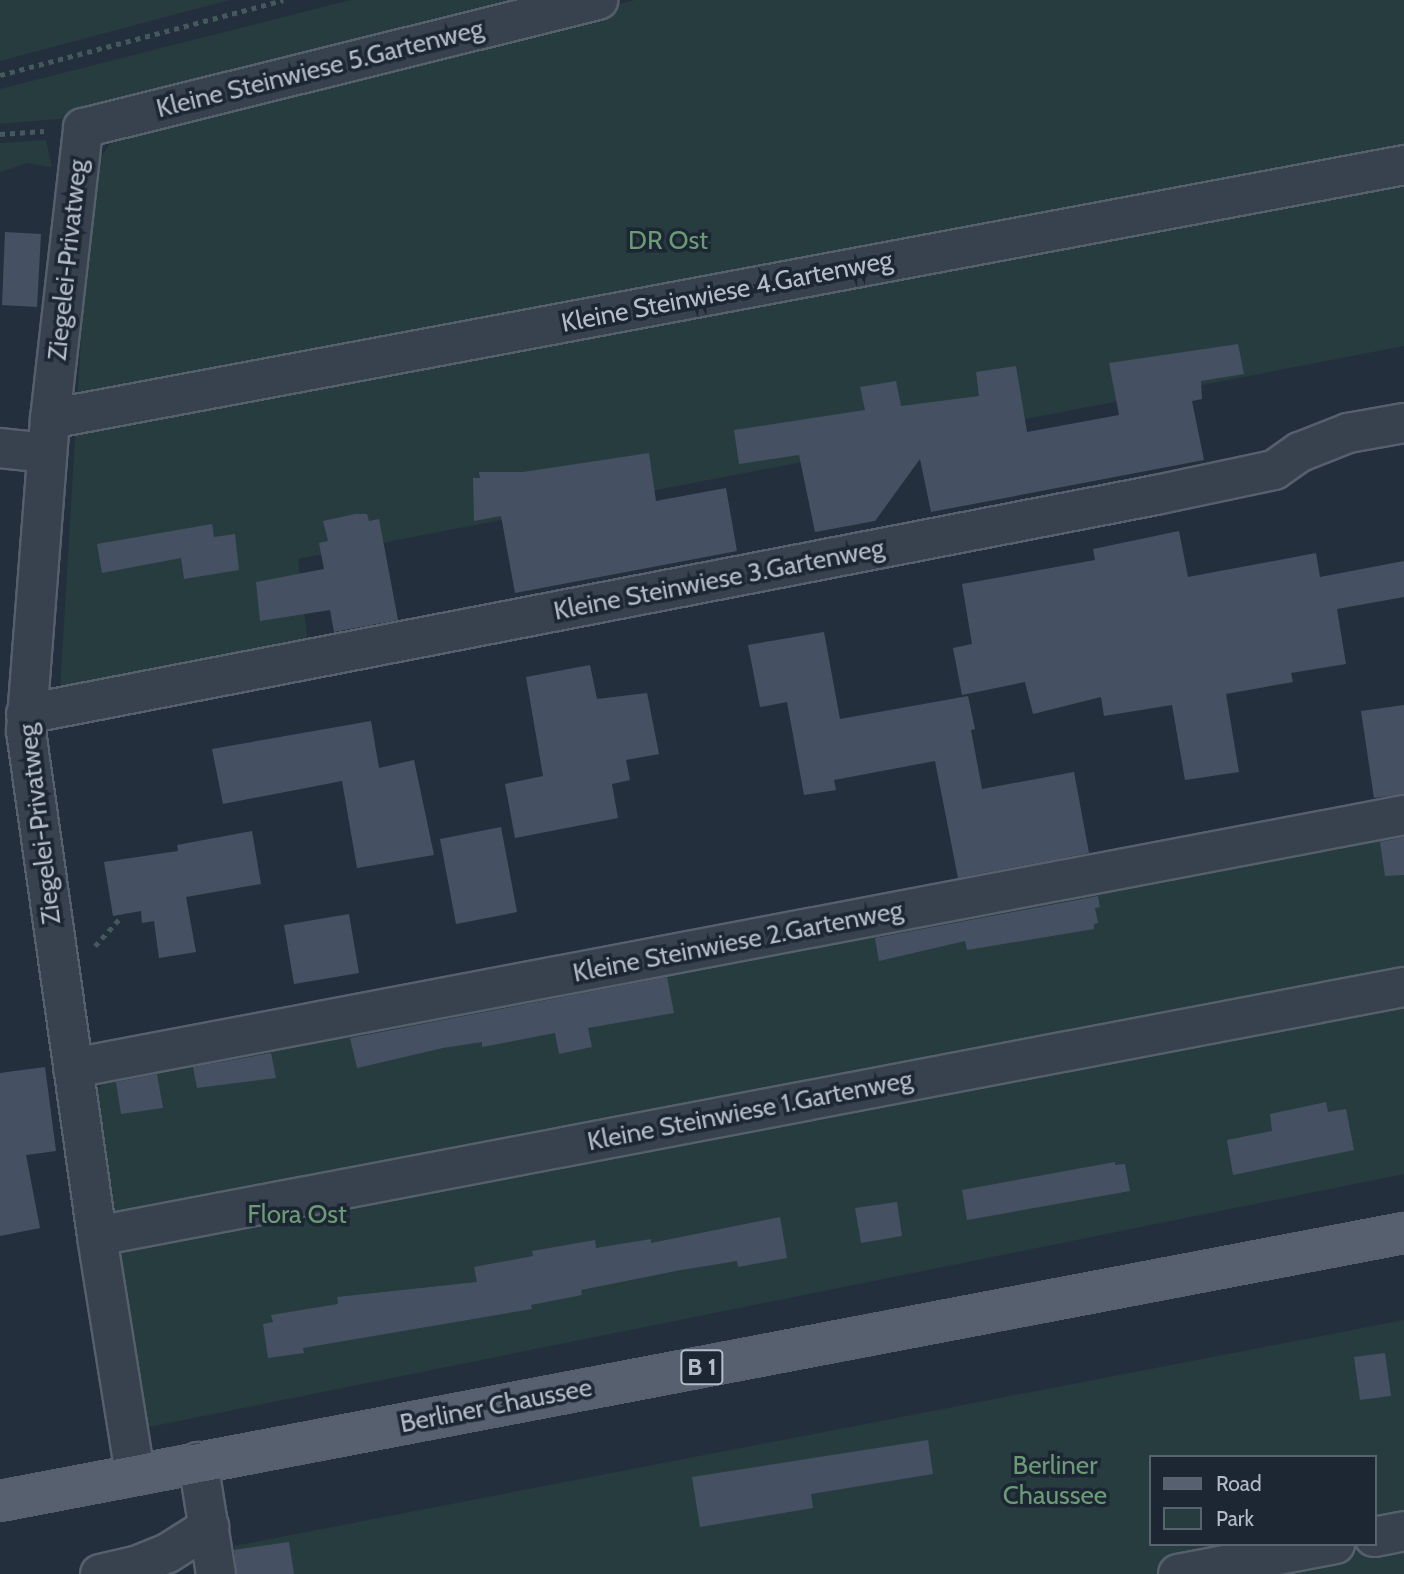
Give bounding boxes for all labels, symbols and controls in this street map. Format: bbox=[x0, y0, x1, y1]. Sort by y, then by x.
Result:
street label: Kleine Steinwiese 5.Gartenweg bbox=[153, 13, 487, 125]
street label: Ziegelei-Privatweg bbox=[42, 158, 94, 362]
park label: DR Ost bbox=[628, 225, 708, 257]
street label: Kleine Steinwiese 4.Gartenweg bbox=[559, 245, 895, 339]
street label: Kleine Steinwiese 3.Gartenweg bbox=[551, 533, 887, 627]
street label: Ziegelei-Privatweg bbox=[12, 722, 68, 926]
street label: Kleine Steinwiese 2.Gartenweg bbox=[570, 895, 906, 989]
street label: Kleine Steinwiese 1.Gartenweg bbox=[585, 1064, 915, 1158]
park label: Flora Ost bbox=[247, 1199, 347, 1231]
road number: B 1 bbox=[679, 1346, 725, 1387]
street label: Berliner Chaussee bbox=[397, 1372, 595, 1440]
park label: Berliner Chaussee bbox=[1003, 1450, 1107, 1512]
legend bbox=[1148, 1455, 1376, 1546]
text: Road bbox=[1216, 1471, 1262, 1496]
text: Park bbox=[1216, 1506, 1254, 1531]

